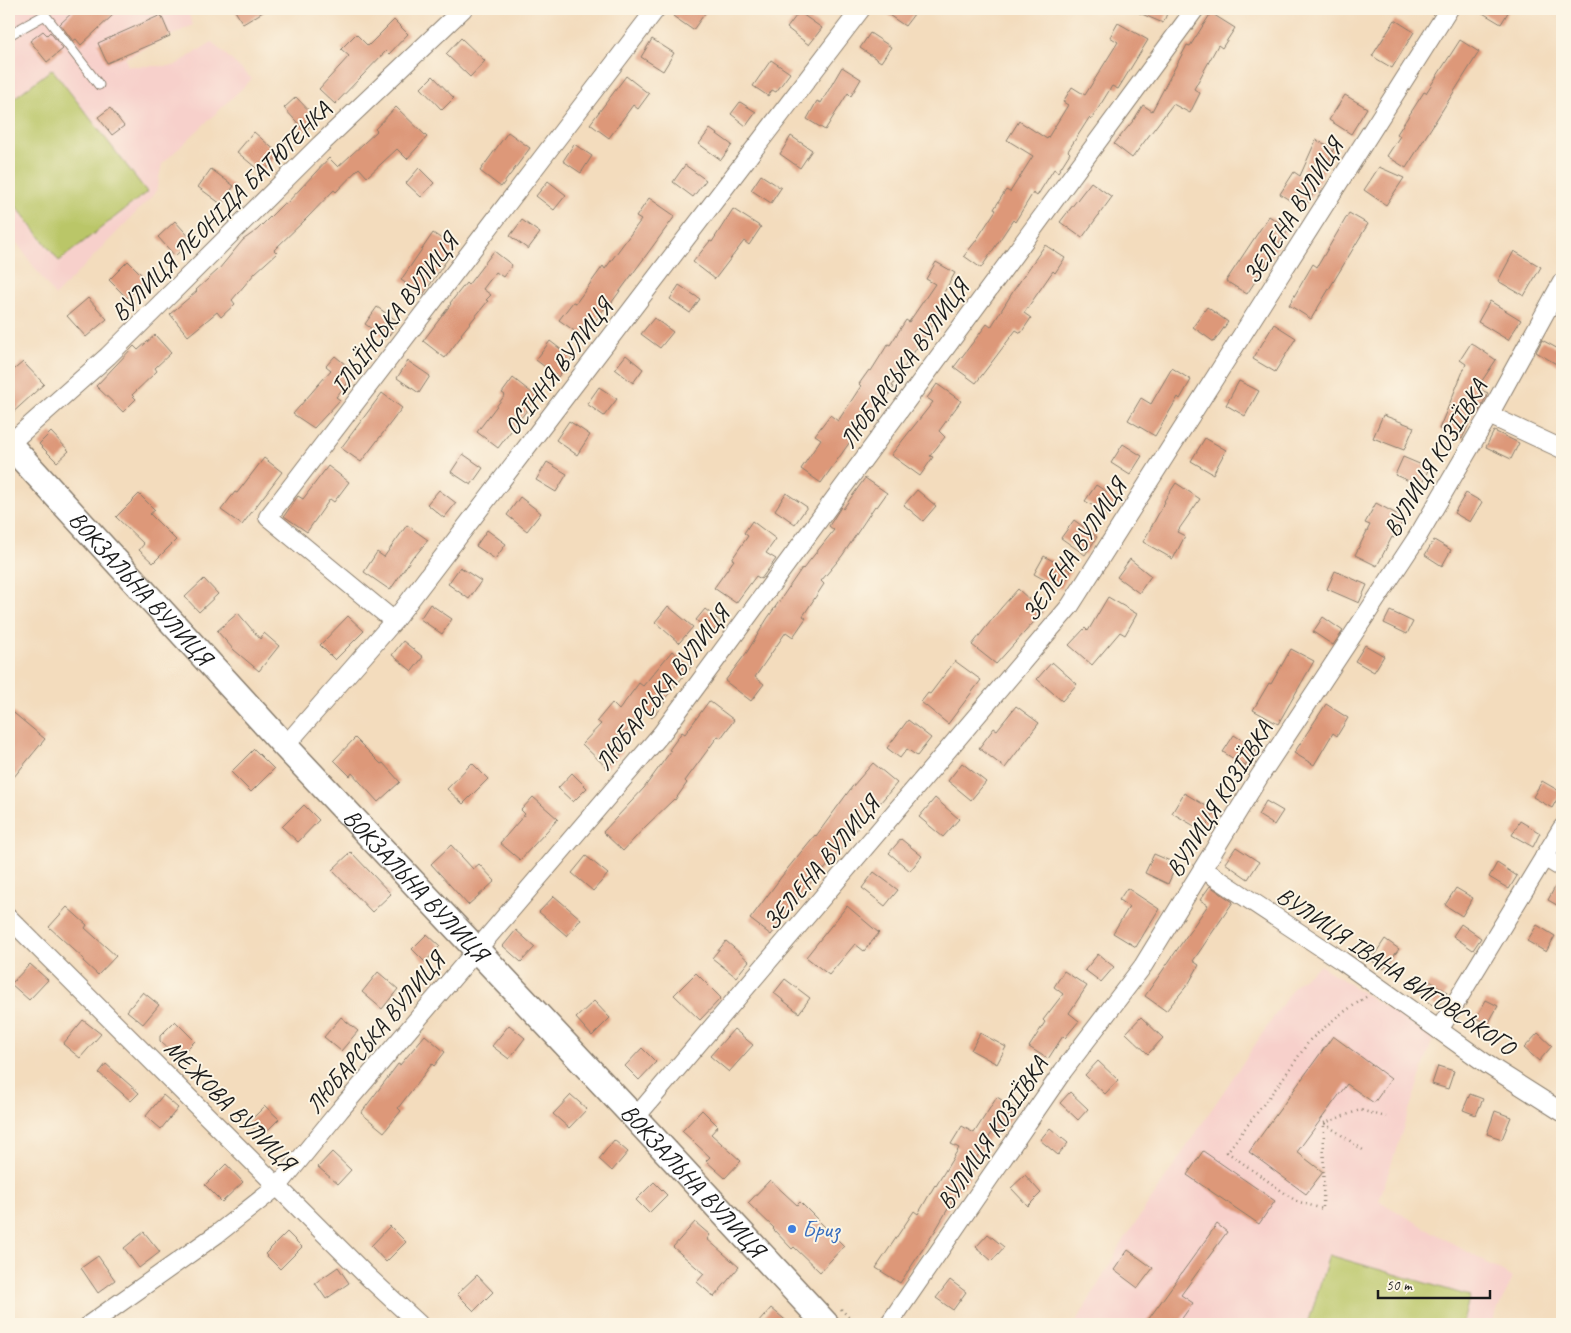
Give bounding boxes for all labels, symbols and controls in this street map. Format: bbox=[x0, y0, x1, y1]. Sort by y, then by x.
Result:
street label: ВУЛИЦЯ ЛЕОНІДА БАТЮТЕНКА bbox=[105, 94, 338, 327]
street label: ЗЕЛЕНА ВУЛИЦЯ bbox=[1236, 130, 1351, 289]
street label: ІЛЬЇНСЬКА ВУЛИЦЯ bbox=[324, 225, 466, 400]
street label: ЛЮБАРСЬКА ВУЛИЦЯ bbox=[833, 271, 977, 454]
street label: ОСІННЯ ВУЛИЦЯ bbox=[497, 290, 621, 441]
street label: ВУЛИЦЯ КОЗІЇВКА bbox=[1376, 373, 1494, 542]
street label: ЗЕЛЕНА ВУЛИЦЯ bbox=[1015, 470, 1134, 627]
street label: ВОКЗАЛЬНА ВУЛИЦЯ bbox=[63, 505, 221, 674]
street label: ЛЮБАРСЬКА ВУЛИЦЯ bbox=[588, 597, 738, 776]
street label: ВУЛИЦЯ КОЗІЇВКА bbox=[1159, 715, 1279, 882]
street label: ЗЕЛЕНА ВУЛИЦЯ bbox=[756, 788, 888, 936]
street label: ВОКЗАЛЬНА ВУЛИЦЯ bbox=[337, 802, 497, 970]
street label: ВУЛИЦЯ ІВАНА ВИГОВСЬКОГО bbox=[1271, 880, 1523, 1064]
street label: ЛЮБАРСЬКА ВУЛИЦЯ bbox=[299, 944, 453, 1120]
street label: МЕЖОВА ВУЛИЦЯ bbox=[158, 1033, 304, 1179]
street label: ВУЛИЦЯ КОЗІЇВКА bbox=[930, 1050, 1055, 1215]
street label: ВОКЗАЛЬНА ВУЛИЦЯ bbox=[614, 1097, 774, 1266]
place label: Бриз bbox=[802, 1214, 841, 1244]
marker: Бриз bbox=[786, 1223, 798, 1235]
scale bar bbox=[1378, 1268, 1491, 1300]
text: 50 m bbox=[1386, 1276, 1413, 1295]

